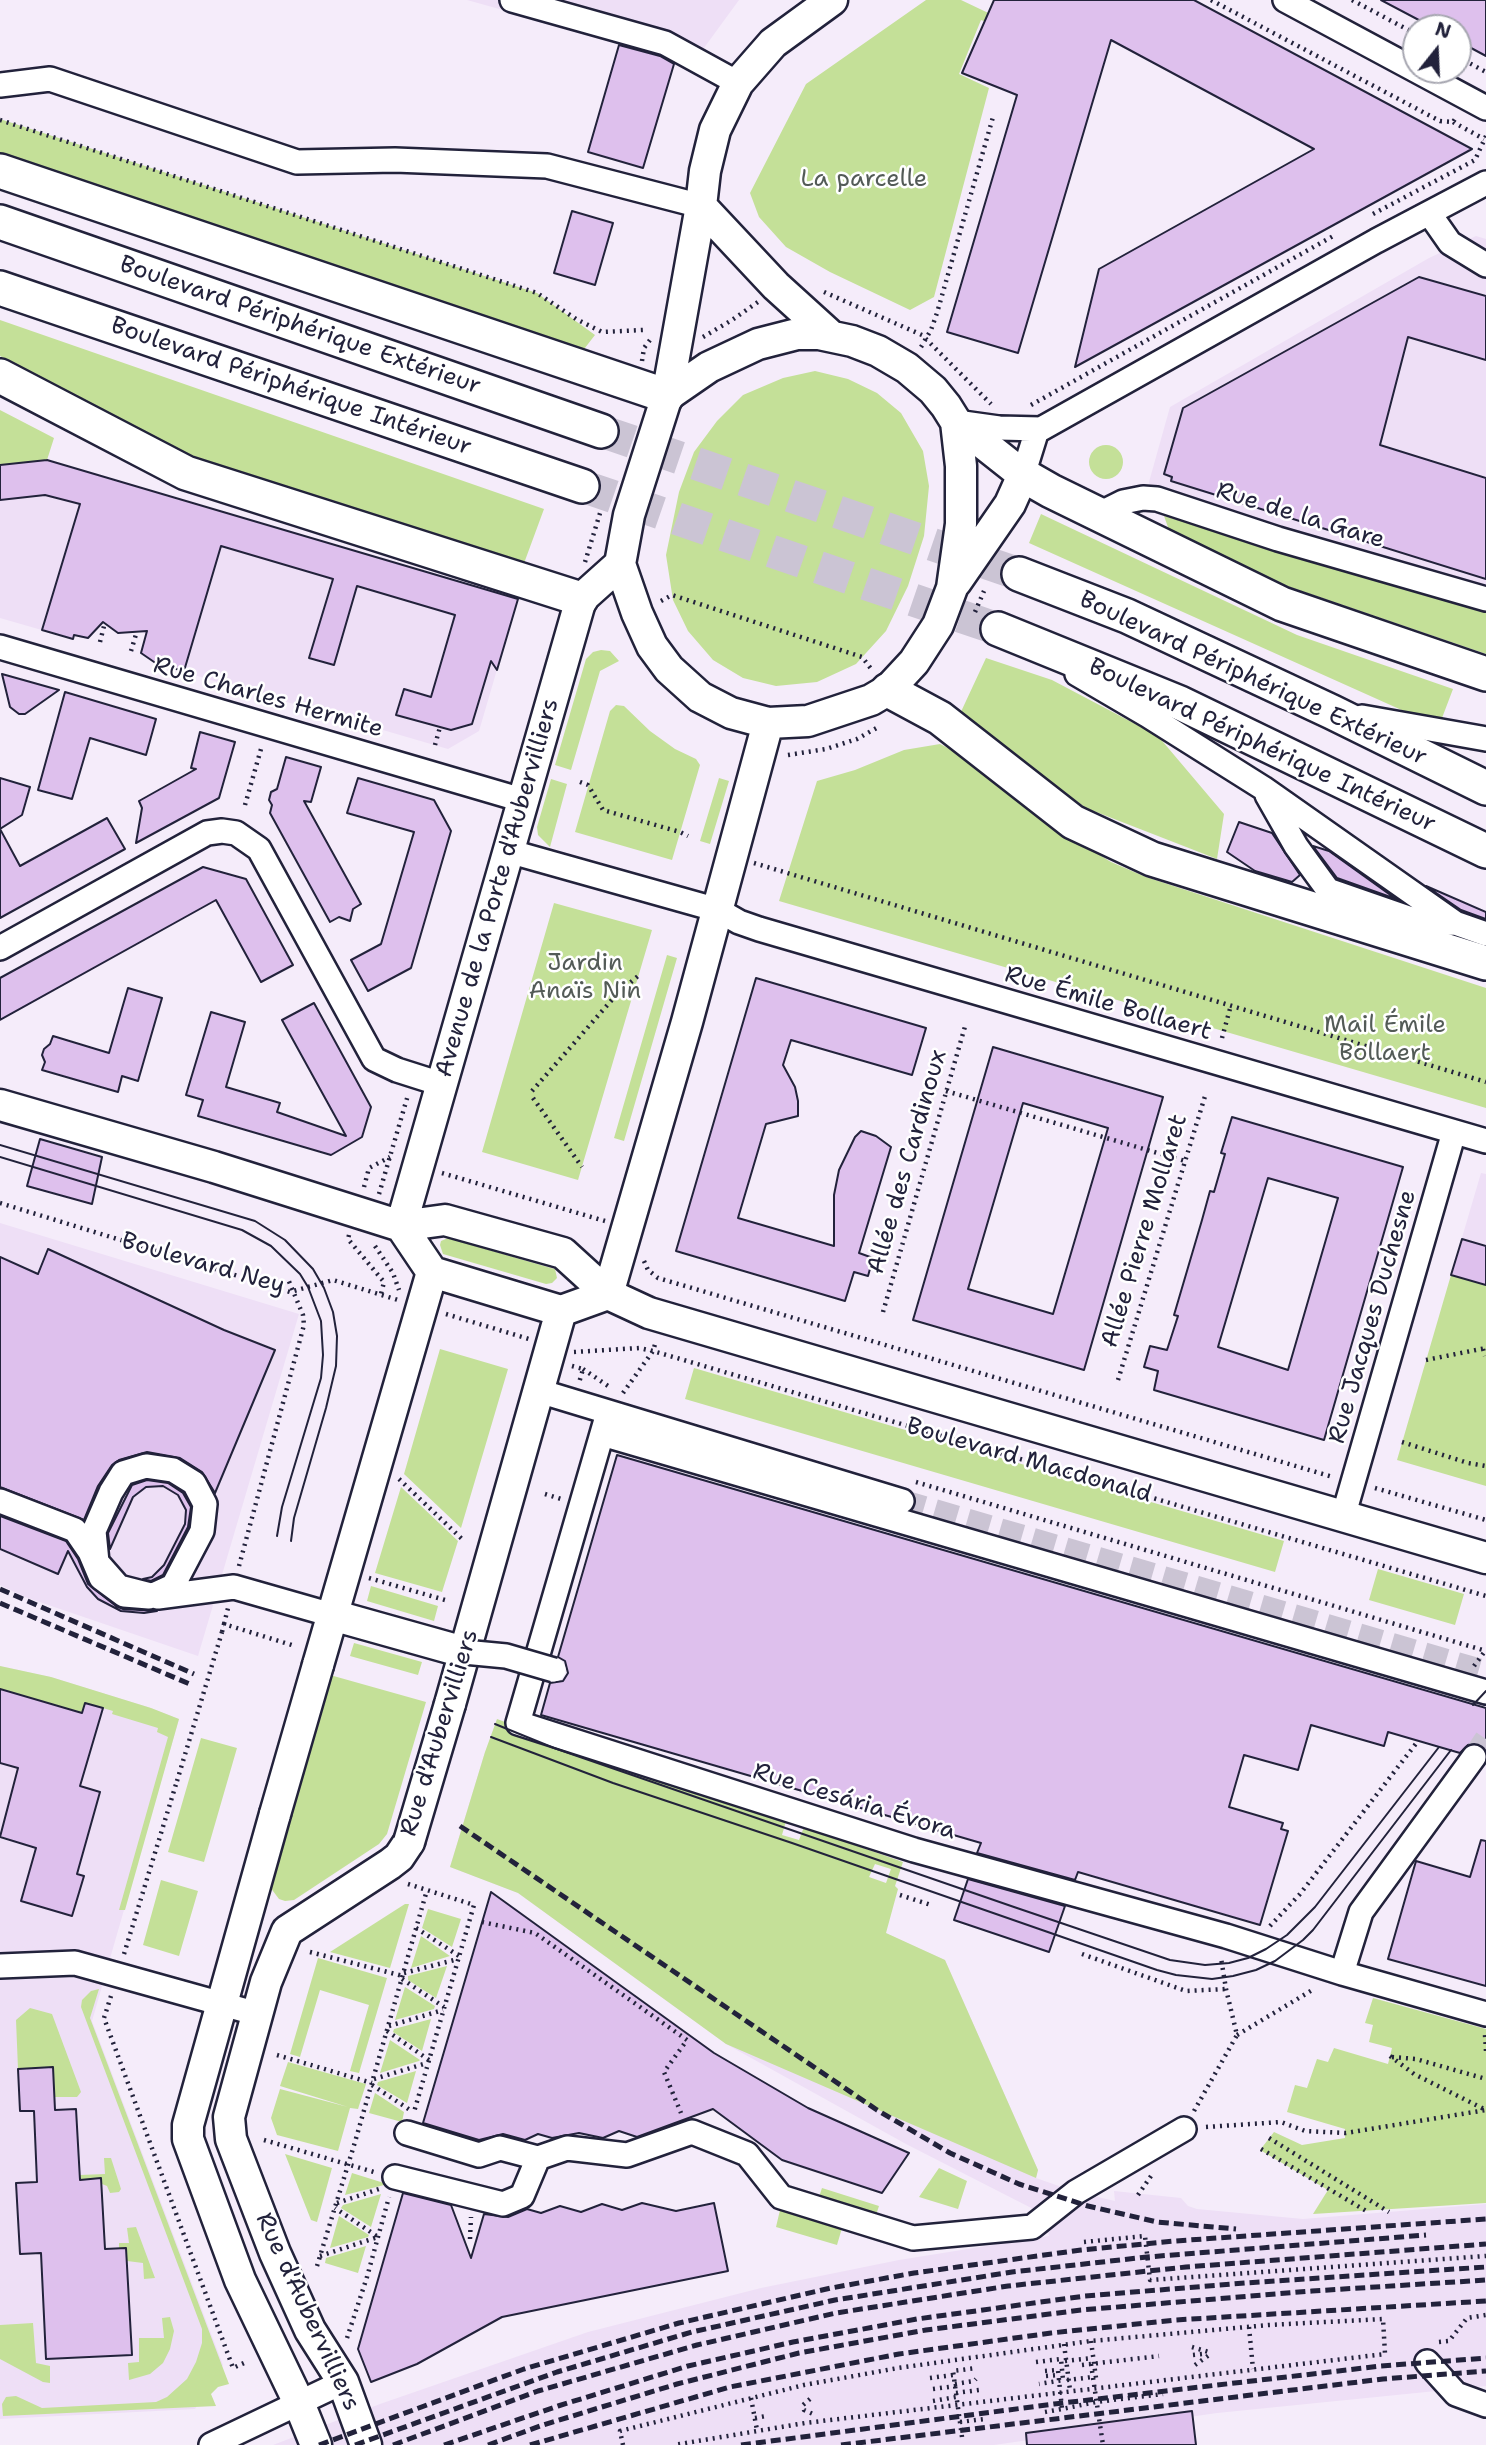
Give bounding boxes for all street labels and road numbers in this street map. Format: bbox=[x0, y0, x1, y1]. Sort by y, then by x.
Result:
street label: Boulevard Périphérique Extérieur bbox=[116, 251, 484, 401]
street label: Boulevard Périphérique Intérieur bbox=[107, 312, 475, 462]
street label: Rue de la Gare bbox=[1212, 477, 1388, 555]
street label: Boulevard Périphérique Extérieur bbox=[1075, 586, 1431, 772]
street label: Rue Charles Hermite bbox=[150, 651, 386, 745]
street label: Boulevard Périphérique Intérieur bbox=[1084, 653, 1440, 839]
street label: Avenue de la Porte d'Aubervilliers bbox=[430, 695, 566, 1081]
street label: Rue Émile Bollaert bbox=[1001, 961, 1215, 1047]
street label: Allée des Cardinoux bbox=[862, 1047, 954, 1277]
street label: Allée Pierre Mollaret bbox=[1096, 1111, 1194, 1351]
street label: Rue Jacques Duchesne bbox=[1323, 1187, 1423, 1447]
street label: Boulevard Ney bbox=[118, 1227, 288, 1301]
street label: Boulevard Macdonald bbox=[903, 1412, 1155, 1510]
street label: Rue d'Aubervilliers bbox=[395, 1626, 485, 1840]
street label: Rue Cesária Évora bbox=[749, 1757, 959, 1847]
street label: Rue d'Aubervilliers bbox=[249, 2209, 365, 2415]

